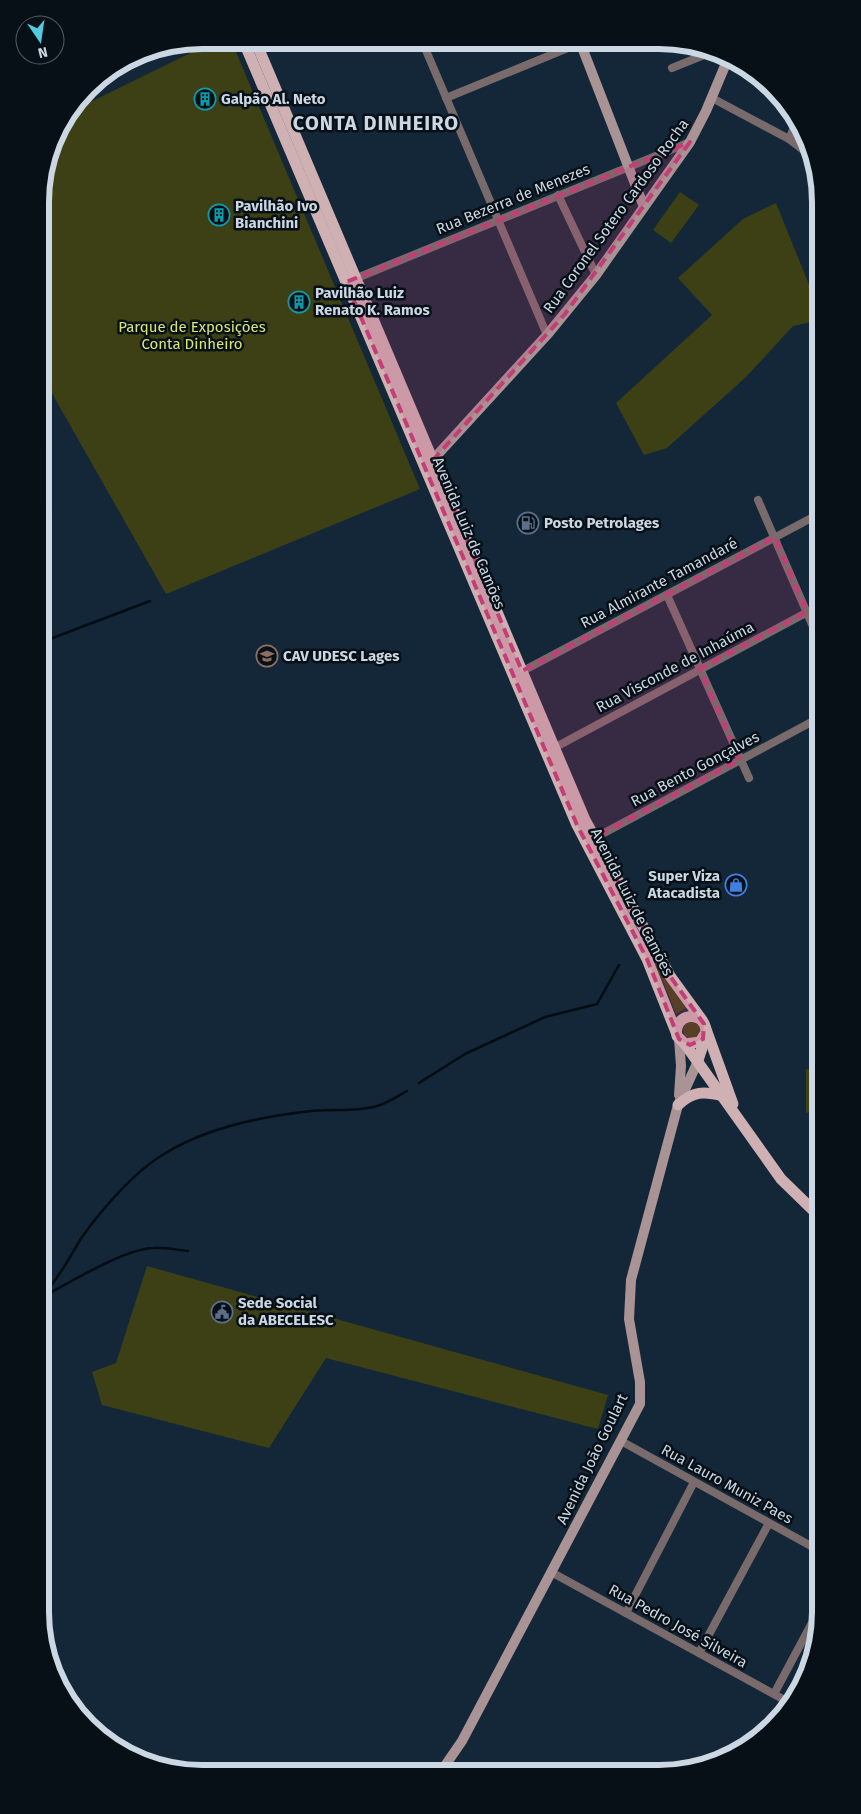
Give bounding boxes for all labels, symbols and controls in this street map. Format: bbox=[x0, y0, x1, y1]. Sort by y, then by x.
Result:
north arrow bbox=[15, 15, 65, 65]
text: N bbox=[36, 43, 49, 62]
building icon: Galpão Al. Neto bbox=[193, 87, 217, 111]
place label: Galpão Al. Neto bbox=[221, 90, 326, 108]
district label: CONTA DINHEIRO bbox=[293, 111, 459, 135]
street label: Rua Coronel Sotero Cardoso Rocha bbox=[539, 115, 693, 317]
street label: Rua Bezerra de Menezes bbox=[433, 160, 593, 238]
place label: Pavilhão Ivo Bianchini bbox=[235, 197, 318, 232]
building icon: Pavilhão Ivo Bianchini bbox=[207, 203, 231, 227]
place label: Pavilhão Luiz Renato K. Ramos bbox=[315, 284, 430, 319]
building icon: Pavilhão Luiz Renato K. Ramos bbox=[287, 290, 311, 314]
park label: Parque de Exposições Conta Dinheiro bbox=[118, 318, 266, 353]
street label: Avenida Luiz de Camões bbox=[429, 454, 509, 612]
fuel station icon: Posto Petrolages bbox=[516, 511, 540, 535]
place label: Posto Petrolages bbox=[544, 514, 659, 532]
street label: Rua Almirante Tamandaré bbox=[577, 534, 741, 632]
street label: Rua Visconde de Inhaúma bbox=[593, 618, 757, 716]
school or university icon: CAV UDESC Lages bbox=[255, 644, 279, 668]
place label: CAV UDESC Lages bbox=[283, 647, 399, 665]
street label: Rua Bento Gonçalves bbox=[628, 728, 762, 810]
street label: Avenida Luiz de Camões bbox=[587, 825, 677, 979]
place label: Super Viza Atacadista bbox=[647, 867, 720, 902]
shop icon: Super Viza Atacadista bbox=[724, 873, 748, 897]
place label: Sede Social da ABECELESC bbox=[238, 1294, 334, 1329]
public building icon: Sede Social da ABECELESC bbox=[210, 1300, 234, 1324]
street label: Avenida João Goulart bbox=[553, 1390, 632, 1527]
street label: Rua Lauro Muniz Paes bbox=[658, 1440, 796, 1528]
street label: Rua Pedro José Silveira bbox=[606, 1580, 750, 1672]

